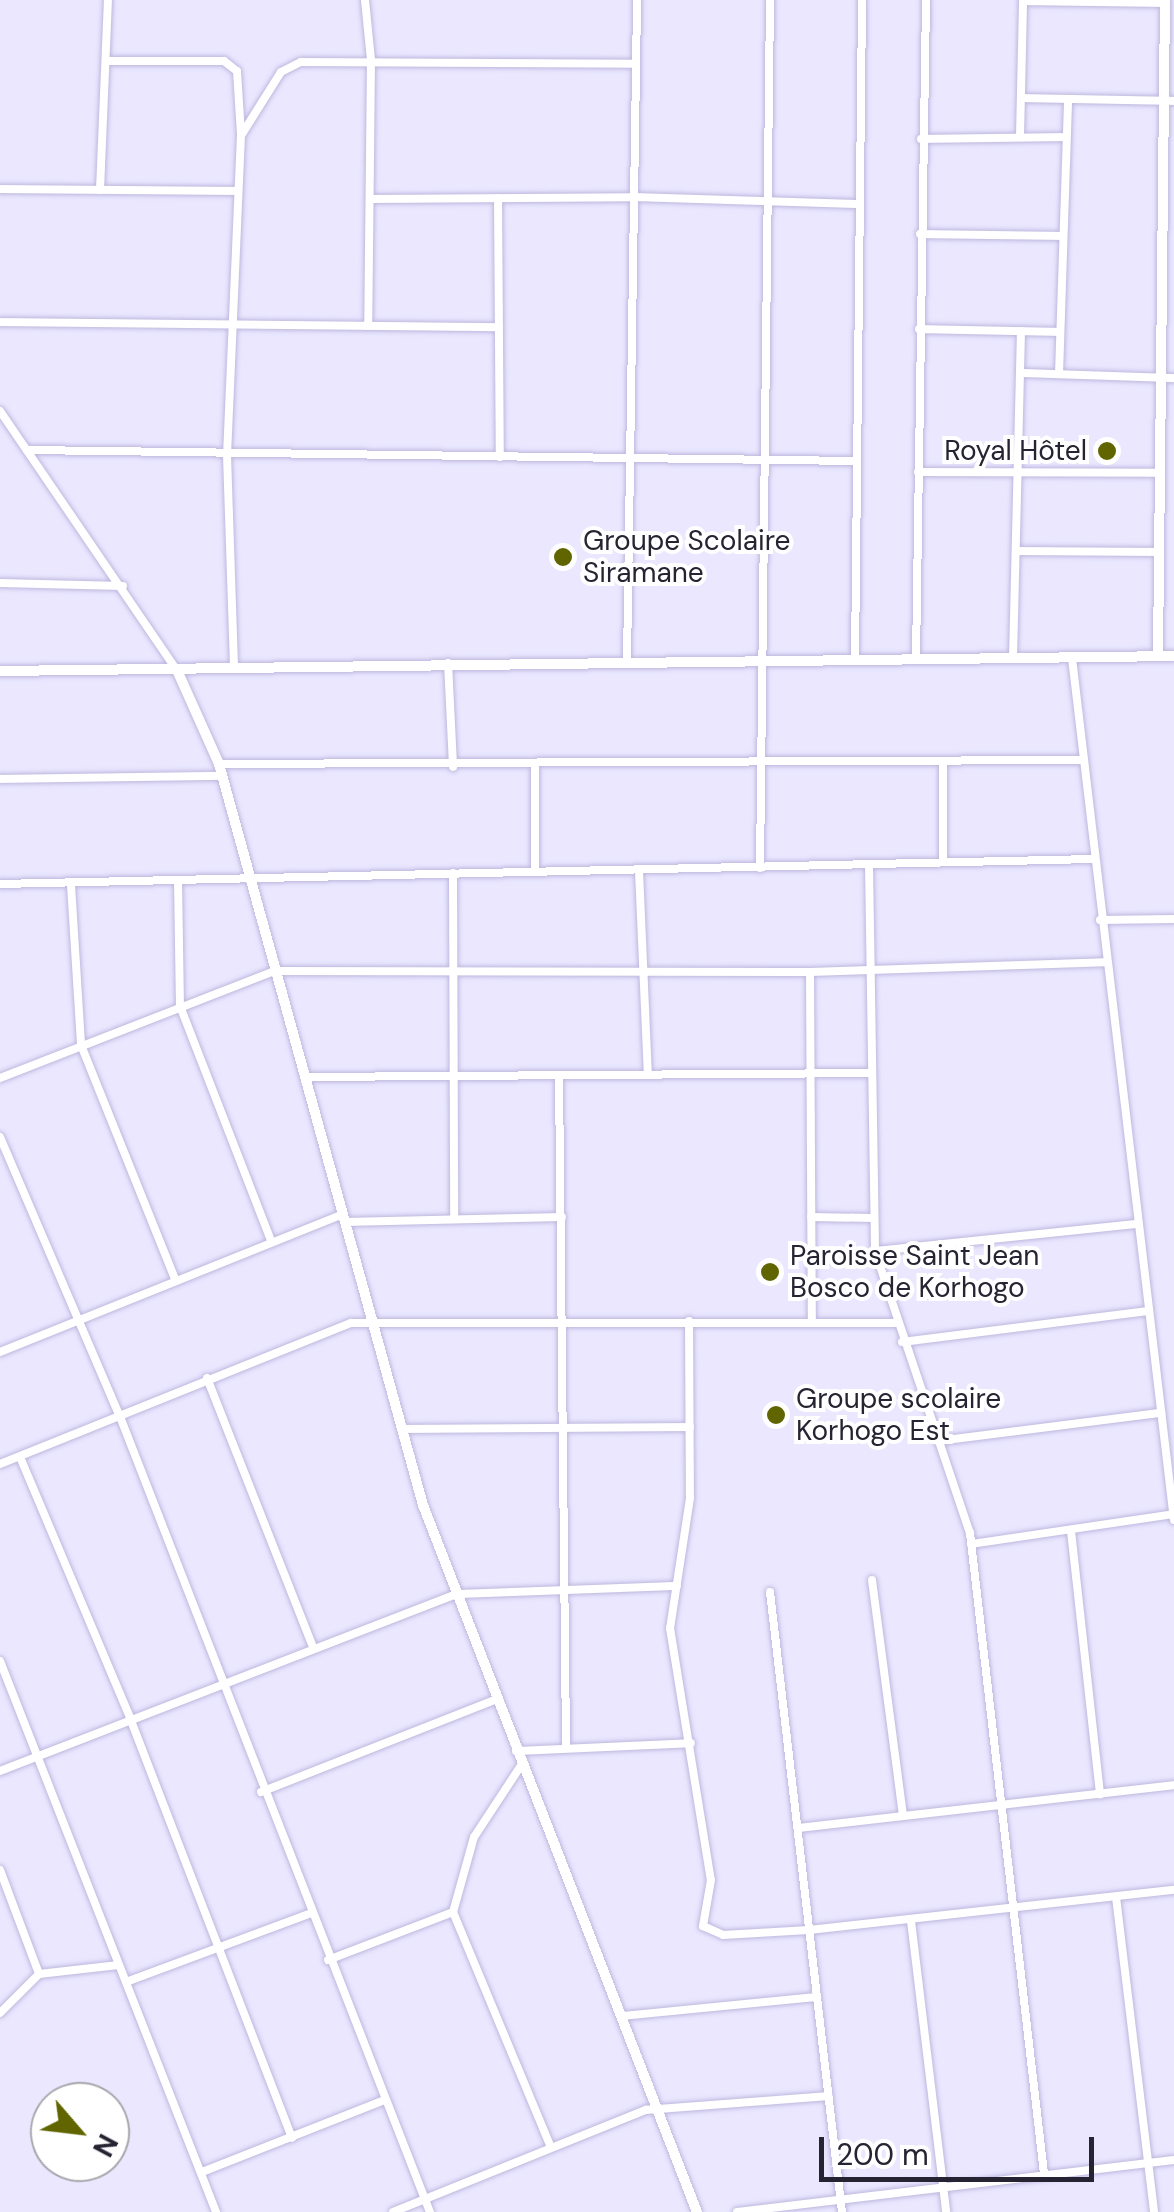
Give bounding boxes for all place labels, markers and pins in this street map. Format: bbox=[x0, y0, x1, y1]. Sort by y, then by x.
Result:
place label: Royal Hôtel bbox=[944, 434, 1087, 468]
marker: Royal Hôtel bbox=[1096, 440, 1118, 462]
place label: Groupe Scolaire Siramane bbox=[583, 524, 790, 590]
marker: Groupe Scolaire Siramane bbox=[552, 546, 574, 568]
place label: Paroisse Saint Jean Bosco de Korhogo bbox=[790, 1239, 1039, 1305]
marker: Paroisse Saint Jean Bosco de Korhogo bbox=[759, 1261, 781, 1283]
place label: Groupe scolaire Korhogo Est bbox=[796, 1382, 1001, 1448]
marker: Groupe scolaire Korhogo Est bbox=[765, 1404, 787, 1426]

